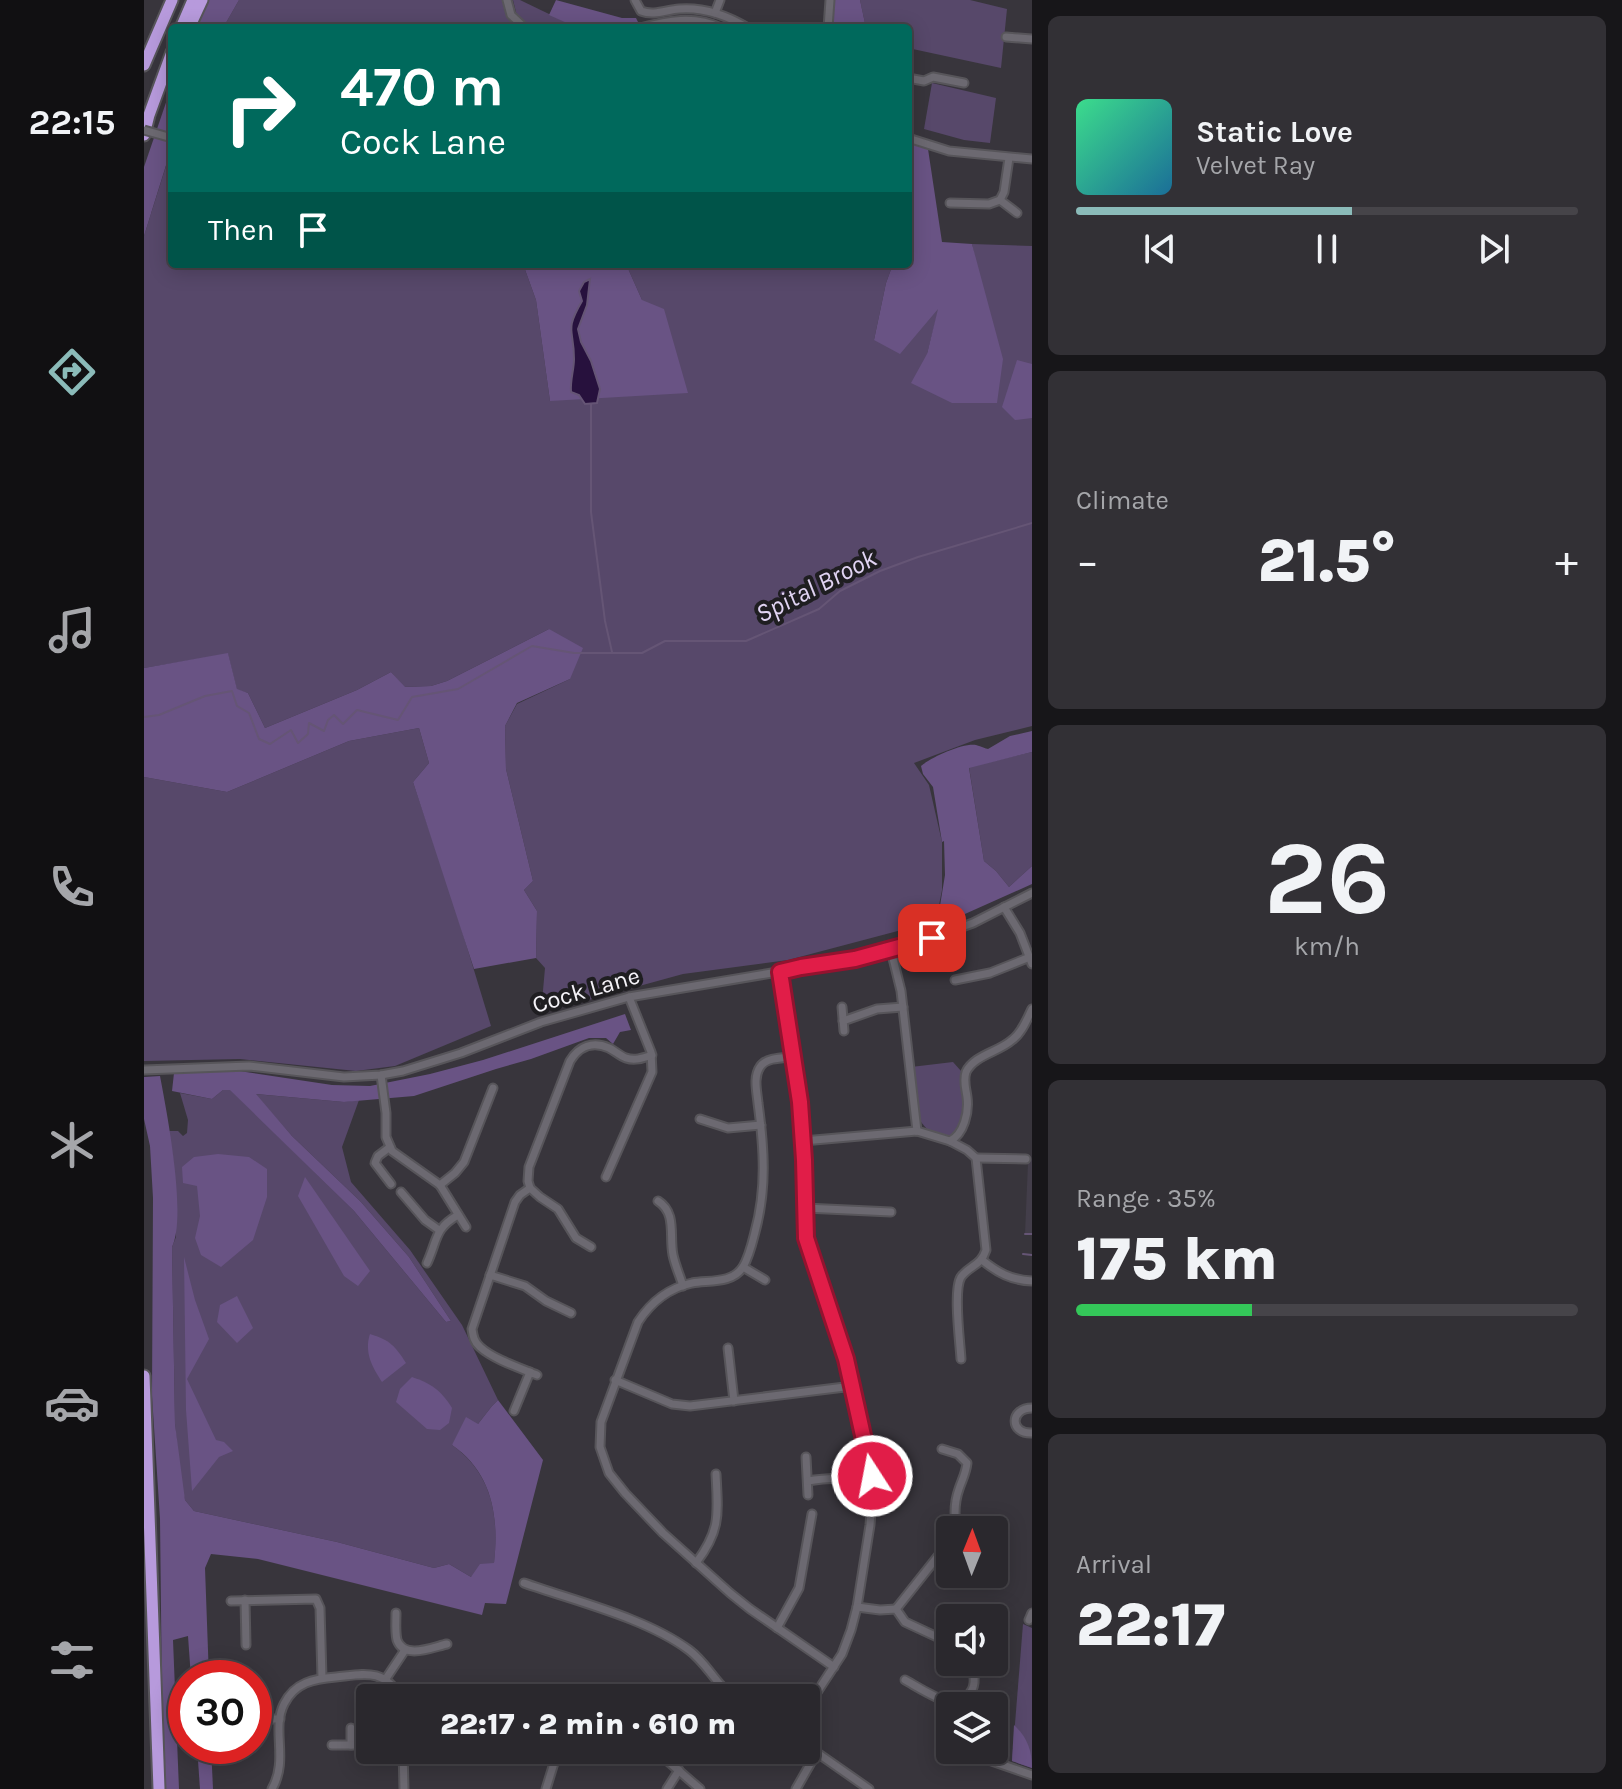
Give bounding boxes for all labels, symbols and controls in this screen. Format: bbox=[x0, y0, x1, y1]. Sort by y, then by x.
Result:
text: 470 m bbox=[340, 54, 504, 119]
icon: right bbox=[208, 56, 312, 160]
text: 22:15 bbox=[28, 101, 116, 143]
text: Static Love bbox=[1196, 114, 1353, 150]
text: Cock Lane bbox=[340, 121, 506, 163]
text: Velvet Ray bbox=[1196, 150, 1315, 181]
icon: arrive bbox=[291, 208, 335, 252]
text: Then bbox=[208, 212, 275, 248]
icon: previous bbox=[1138, 227, 1182, 271]
icon: pause bbox=[1305, 227, 1349, 271]
icon: next bbox=[1472, 227, 1516, 271]
icon: directions bbox=[44, 344, 100, 400]
text: Climate bbox=[1076, 485, 1169, 516]
text: 21.5° bbox=[1258, 526, 1396, 596]
text: − bbox=[1076, 536, 1099, 587]
text: + bbox=[1555, 536, 1578, 587]
water label: Spital Brook bbox=[750, 542, 882, 630]
icon: music bbox=[44, 602, 100, 658]
text: 26 bbox=[1264, 818, 1390, 939]
icon: phone bbox=[44, 859, 100, 915]
pin bbox=[898, 904, 966, 972]
icon: arrive bbox=[910, 916, 954, 960]
text: km/h bbox=[1294, 931, 1360, 962]
street label: Cock Lane bbox=[529, 961, 643, 1019]
icon: climate bbox=[44, 1117, 100, 1173]
text: Range · 35% bbox=[1076, 1183, 1216, 1214]
text: 175 km bbox=[1076, 1224, 1278, 1294]
icon: car bbox=[44, 1375, 100, 1431]
position arrow bbox=[830, 1434, 914, 1518]
north arrow bbox=[936, 1516, 1008, 1588]
map controls bbox=[936, 1516, 1008, 1764]
text: Arrival bbox=[1076, 1549, 1152, 1580]
text: 22:17 bbox=[1076, 1590, 1225, 1660]
button: sound bbox=[936, 1604, 1008, 1676]
icon: filters bbox=[44, 1632, 100, 1688]
speed limit sign: 30 bbox=[168, 1660, 272, 1764]
button: layers bbox=[936, 1692, 1008, 1764]
text: 22:17 · 2 min · 610 m bbox=[440, 1706, 736, 1742]

